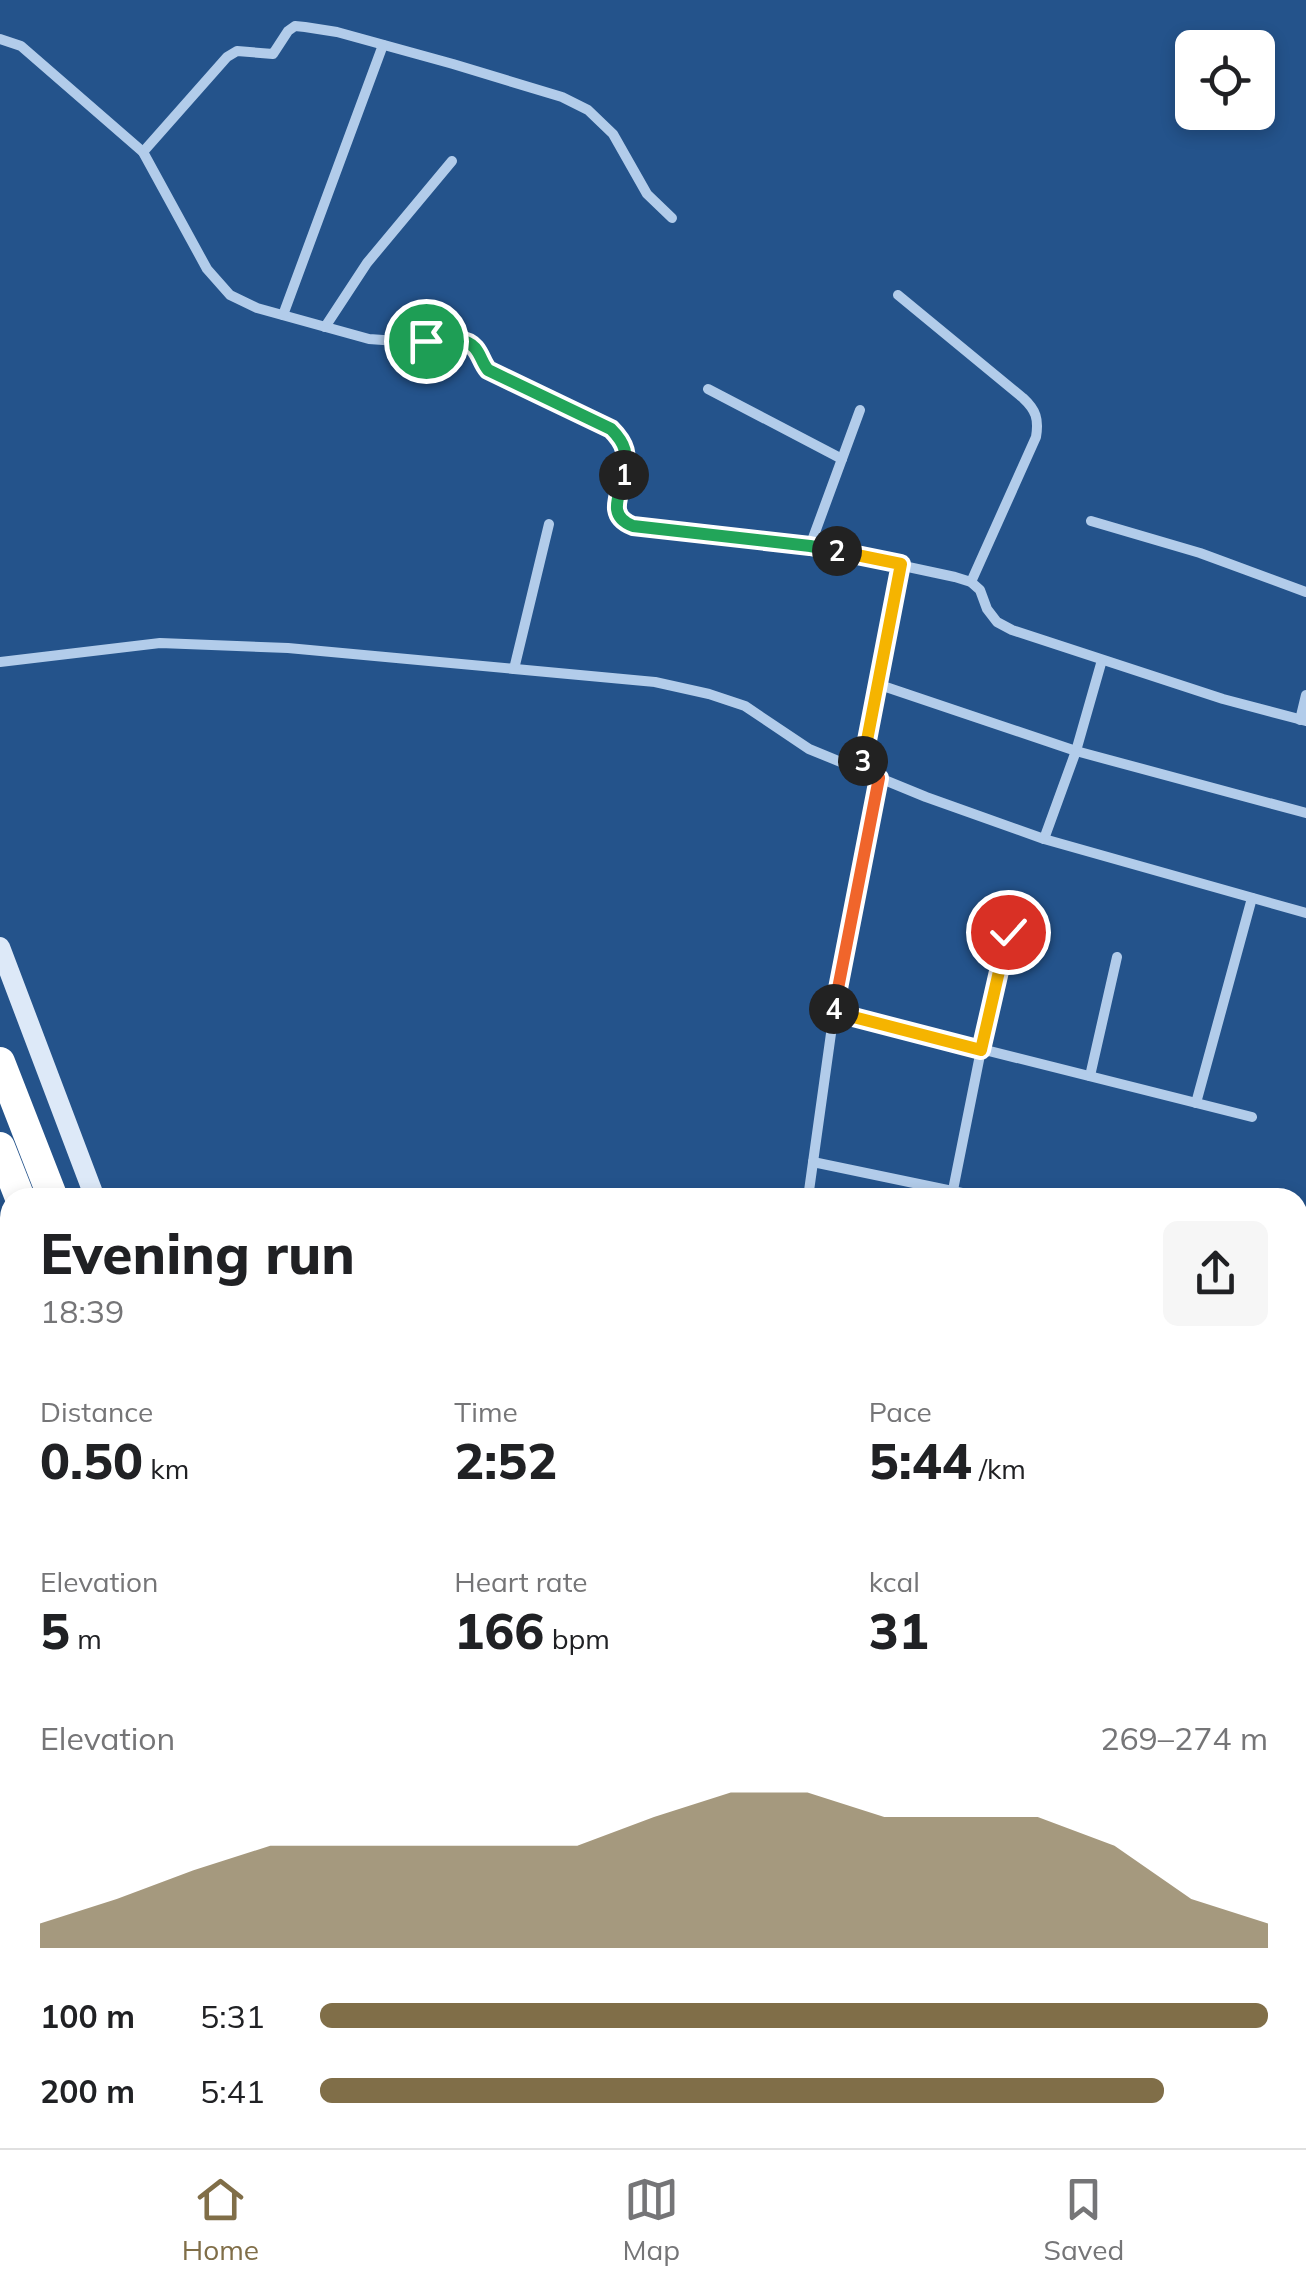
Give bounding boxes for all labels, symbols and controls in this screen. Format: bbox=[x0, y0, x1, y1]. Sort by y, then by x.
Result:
map controls bbox=[1175, 30, 1275, 130]
button: locate bbox=[1175, 30, 1275, 130]
pin bbox=[384, 299, 469, 384]
icon: arrive bbox=[399, 314, 454, 369]
pin: 1 bbox=[599, 450, 649, 500]
text: 1 bbox=[616, 457, 632, 492]
pin: 2 bbox=[812, 526, 862, 576]
text: 2 bbox=[829, 533, 845, 568]
pin: 3 bbox=[838, 736, 888, 786]
text: 3 bbox=[855, 743, 871, 778]
pin bbox=[966, 890, 1051, 975]
icon: check bbox=[981, 905, 1036, 960]
pin: 4 bbox=[809, 984, 859, 1034]
text: 4 bbox=[826, 991, 842, 1026]
text: Evening run bbox=[40, 1219, 355, 1288]
button: share bbox=[1163, 1221, 1268, 1326]
text: 18:39 bbox=[40, 1291, 124, 1331]
text: Distance bbox=[40, 1394, 153, 1429]
text: Time bbox=[454, 1394, 518, 1429]
text: Pace bbox=[869, 1394, 932, 1429]
text: 0.50 bbox=[40, 1429, 143, 1492]
text: 2:52 bbox=[454, 1429, 557, 1492]
text: 5:44 bbox=[869, 1429, 972, 1492]
text: km bbox=[143, 1451, 189, 1486]
text: /km bbox=[972, 1451, 1026, 1486]
text: Elevation bbox=[40, 1564, 158, 1599]
text: Heart rate bbox=[454, 1564, 588, 1599]
text: kcal bbox=[869, 1564, 920, 1599]
text: 5 bbox=[40, 1599, 70, 1662]
text: 166 bbox=[454, 1599, 544, 1662]
text: 31 bbox=[869, 1599, 929, 1662]
text: m bbox=[70, 1621, 102, 1656]
text: bpm bbox=[544, 1621, 610, 1656]
text: Elevation bbox=[40, 1718, 175, 1758]
text: 269–274 m bbox=[1100, 1718, 1268, 1758]
text: 100 m bbox=[40, 1996, 135, 2036]
text: 5:31 bbox=[200, 1996, 265, 2036]
text: 200 m bbox=[40, 2071, 135, 2111]
text: 5:41 bbox=[200, 2071, 265, 2111]
tab: Home bbox=[182, 2172, 259, 2267]
tab: Map bbox=[622, 2172, 680, 2267]
tab: Saved bbox=[1043, 2172, 1124, 2267]

